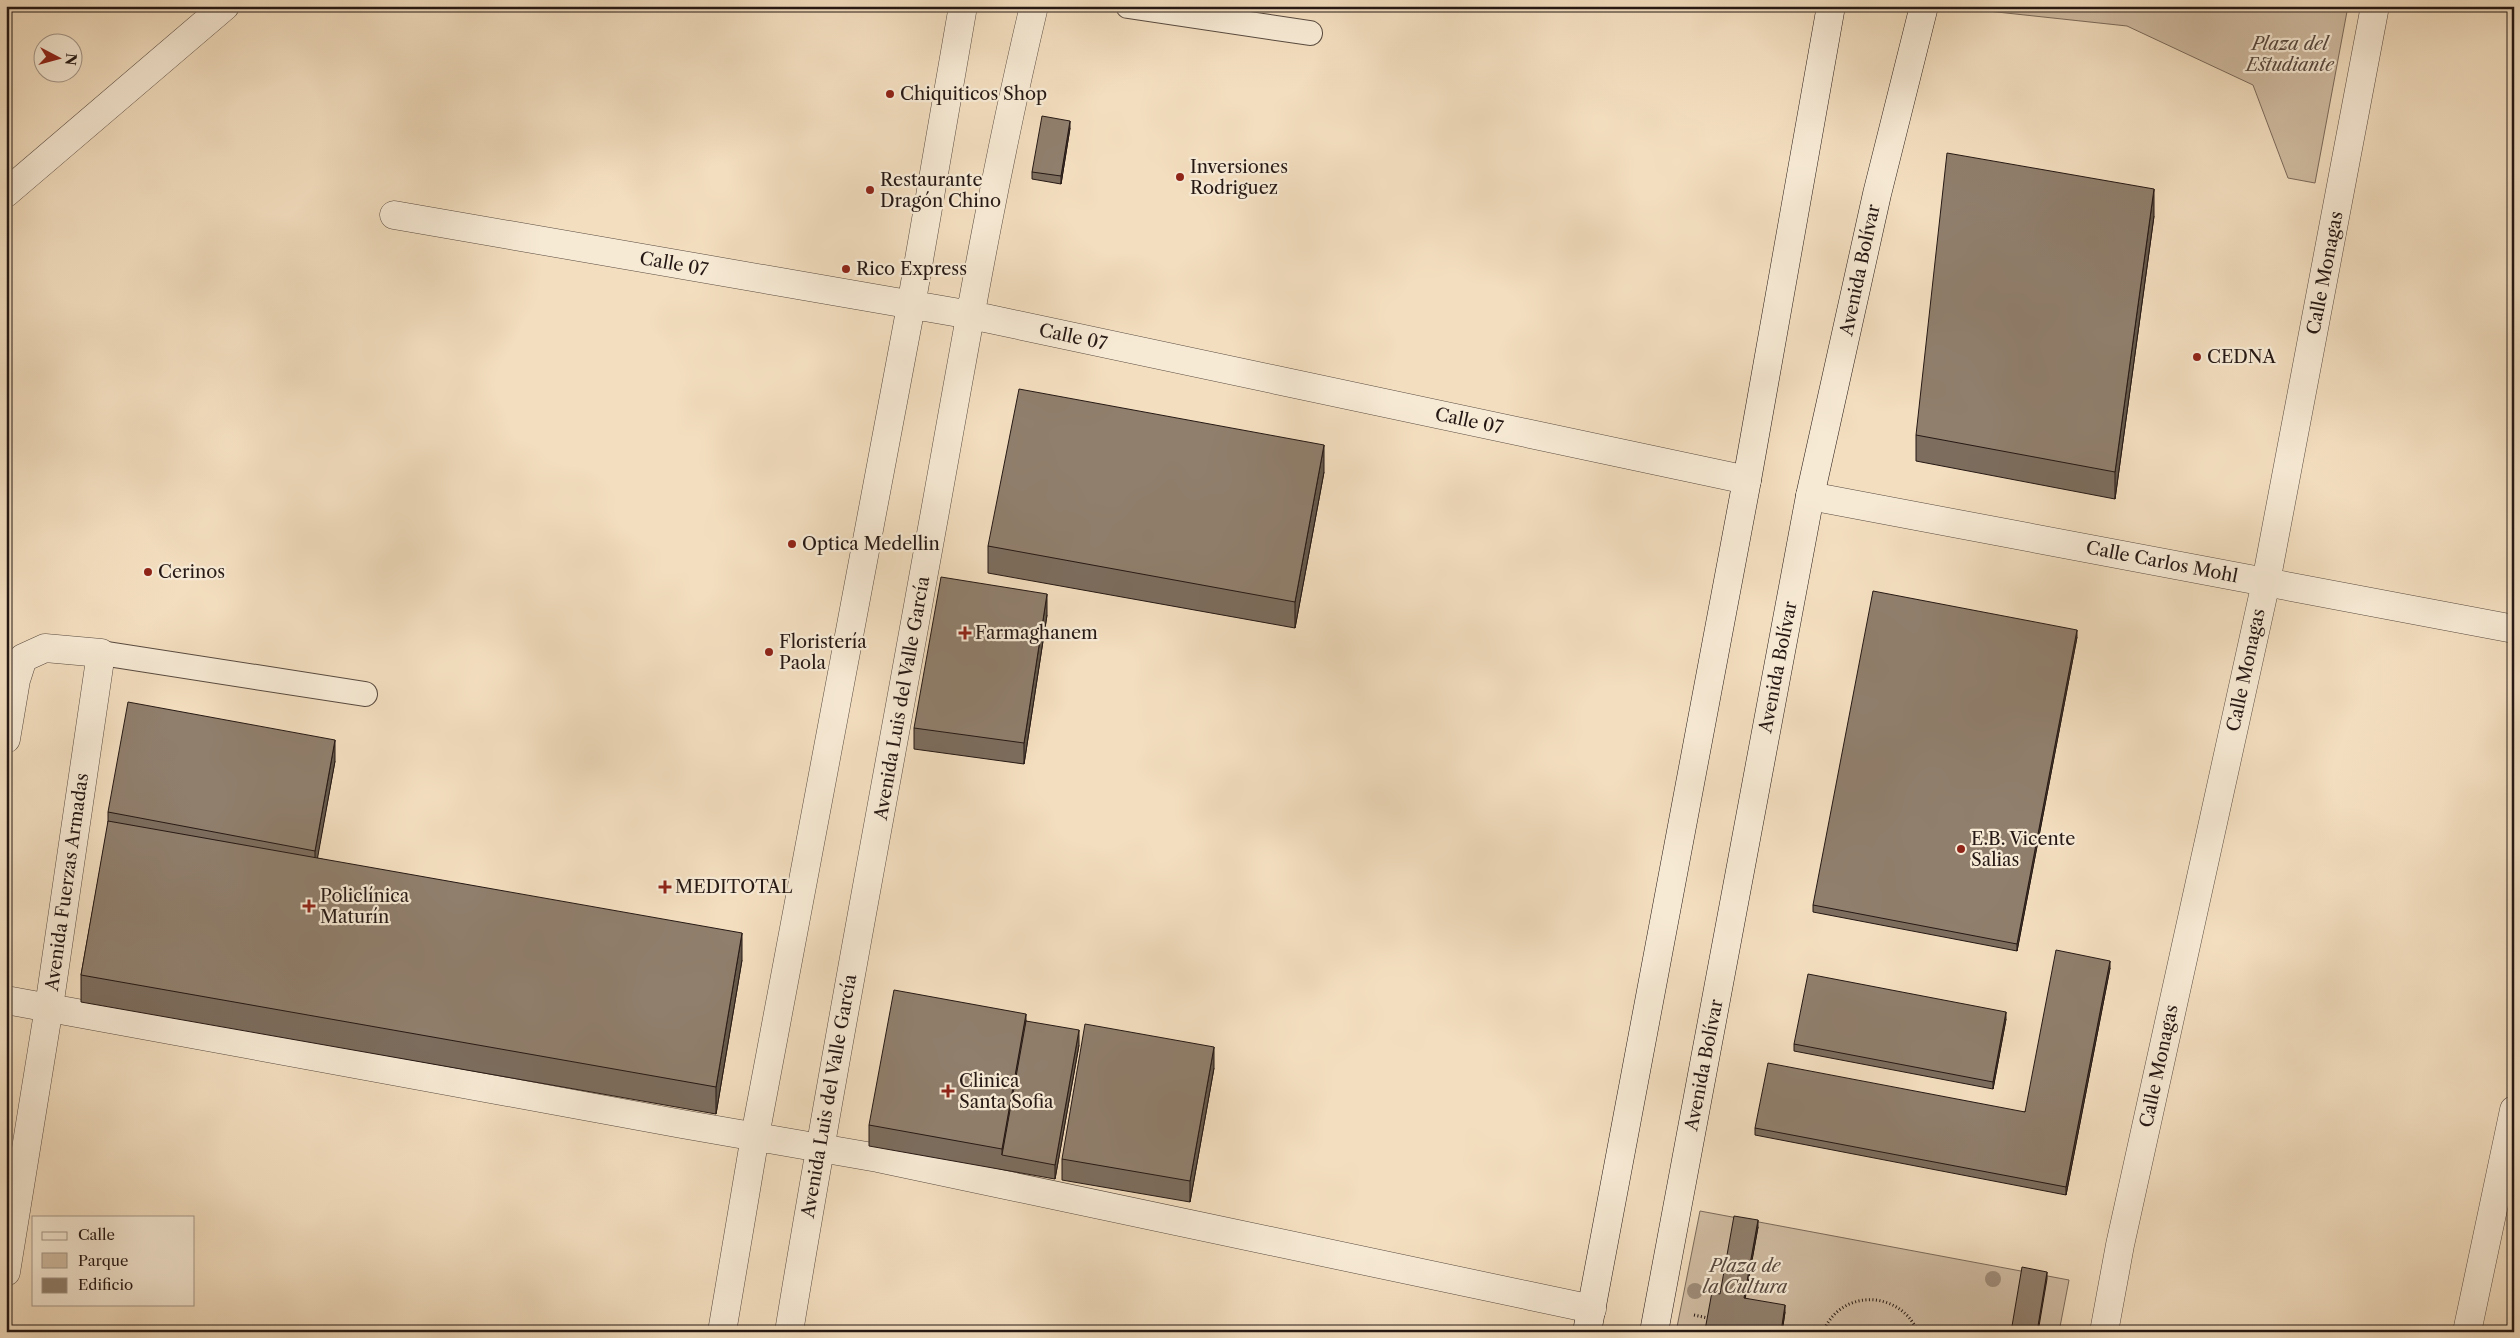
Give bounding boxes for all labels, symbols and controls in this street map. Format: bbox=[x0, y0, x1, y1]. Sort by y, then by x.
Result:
north arrow bbox=[32, 32, 82, 82]
park label: Plaza del Estudiante bbox=[2244, 33, 2335, 76]
text: N bbox=[61, 52, 81, 66]
place label: Chiquiticos Shop bbox=[900, 83, 1047, 105]
marker: Chiquiticos Shop bbox=[884, 88, 896, 100]
place label: Inversiones Rodriguez bbox=[1190, 156, 1288, 199]
place label: Restaurante Dragón Chino bbox=[880, 169, 1001, 212]
marker: Inversiones Rodriguez bbox=[1174, 171, 1186, 183]
marker: Restaurante Dragón Chino bbox=[864, 184, 876, 196]
street label: Avenida Bolívar bbox=[1835, 202, 1885, 339]
street label: Calle Monagas bbox=[2302, 209, 2348, 337]
street label: Calle 07 bbox=[638, 247, 710, 281]
place label: Rico Express bbox=[856, 258, 967, 280]
marker: Rico Express bbox=[840, 263, 852, 275]
street label: Calle 07 bbox=[1037, 319, 1109, 355]
place label: CEDNA bbox=[2207, 346, 2276, 368]
marker: CEDNA bbox=[2191, 351, 2203, 363]
street label: Calle 07 bbox=[1433, 403, 1505, 439]
place label: Optica Medellin bbox=[802, 533, 940, 555]
street label: Calle Carlos Mohl bbox=[2084, 536, 2240, 588]
marker: Optica Medellin bbox=[786, 538, 798, 550]
place label: Cerinos bbox=[158, 561, 225, 583]
marker: Cerinos bbox=[142, 566, 154, 578]
street label: Avenida Luis del Valle García bbox=[870, 574, 934, 823]
street label: Avenida Bolívar bbox=[1754, 599, 1802, 736]
street label: Calle Monagas bbox=[2222, 606, 2270, 734]
place label: Farmaghanem bbox=[975, 622, 1098, 644]
marker: Farmaghanem bbox=[959, 627, 971, 639]
place label: Floristería Paola bbox=[779, 631, 867, 674]
marker: Floristería Paola bbox=[763, 646, 775, 658]
street label: Avenida Fuerzas Armadas bbox=[41, 772, 93, 993]
place label: E.B. Vicente Salias bbox=[1971, 828, 2075, 871]
marker: E.B. Vicente Salias bbox=[1955, 843, 1967, 855]
place label: MEDITOTAL bbox=[675, 876, 793, 898]
marker: MEDITOTAL bbox=[659, 881, 671, 893]
place label: Policlínica Maturín bbox=[320, 885, 410, 928]
marker: Policlínica Maturín bbox=[302, 899, 316, 913]
street label: Avenida Luis del Valle García bbox=[797, 972, 861, 1221]
street label: Avenida Bolívar bbox=[1680, 997, 1728, 1134]
street label: Calle Monagas bbox=[2135, 1002, 2183, 1130]
place label: Clinica Santa Sofia bbox=[959, 1070, 1054, 1113]
marker: Clinica Santa Sofia bbox=[941, 1084, 955, 1098]
legend bbox=[32, 1216, 195, 1306]
text: Calle bbox=[78, 1225, 115, 1244]
text: Parque bbox=[78, 1251, 128, 1270]
park label: Plaza de la Cultura bbox=[1703, 1255, 1788, 1298]
text: Edificio bbox=[78, 1275, 133, 1294]

